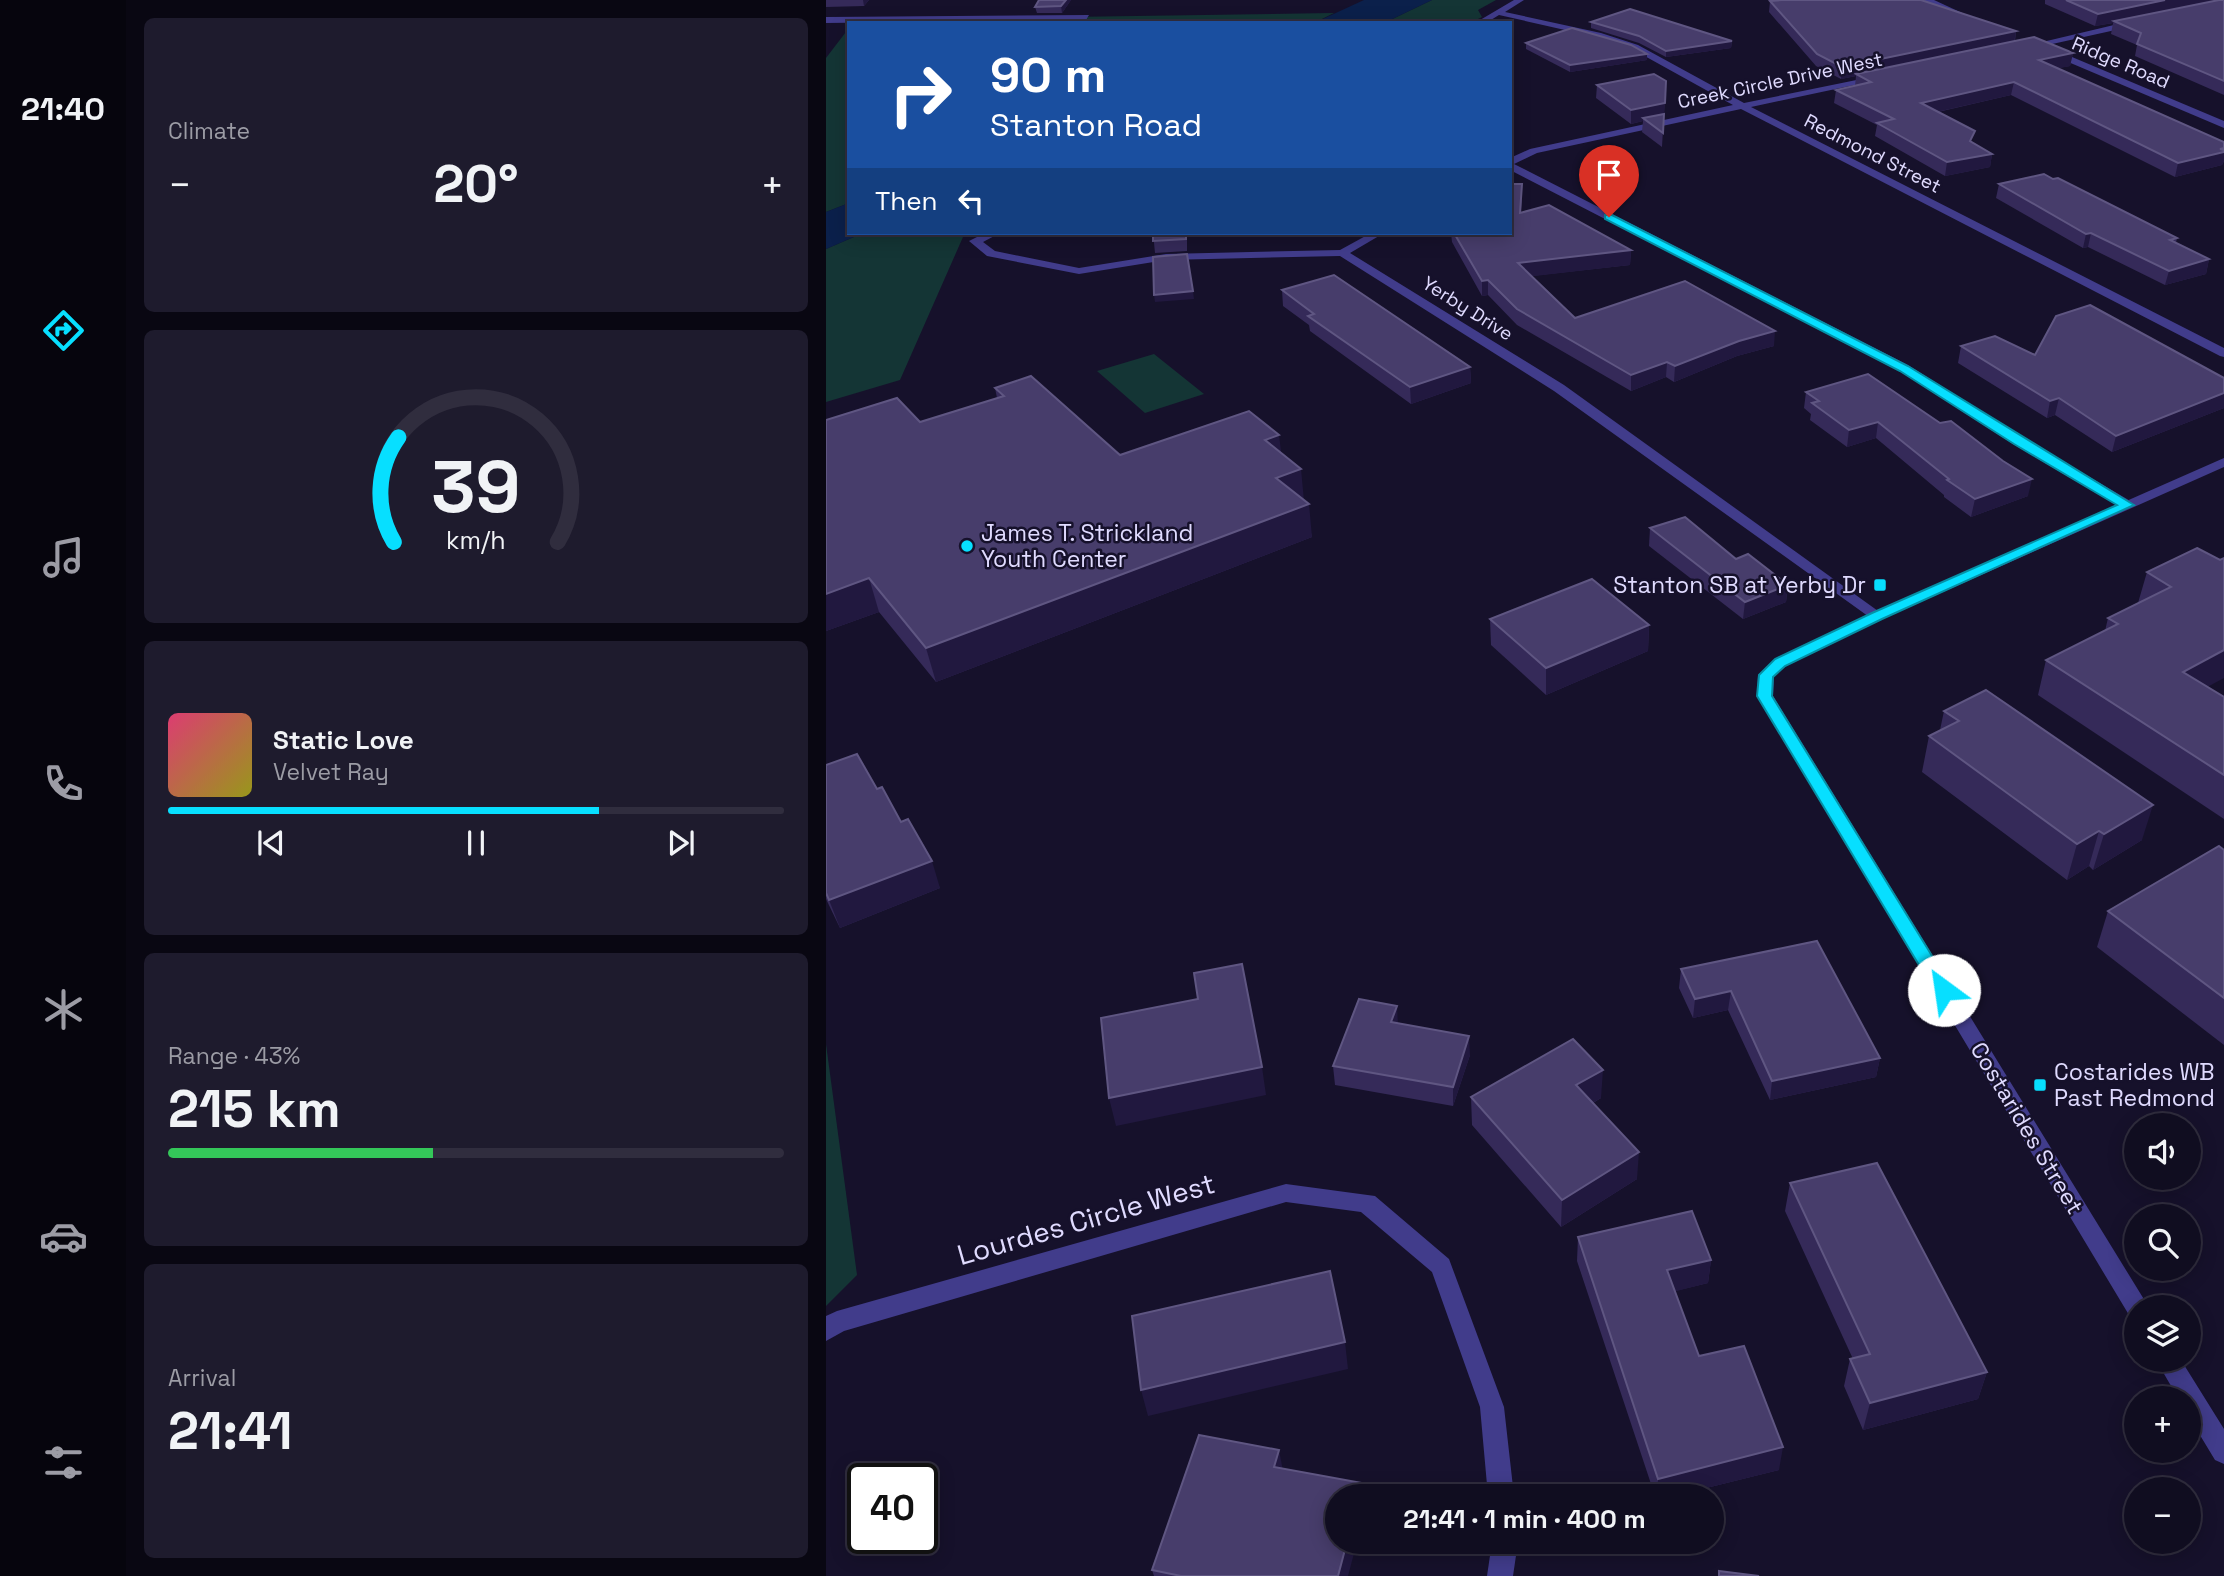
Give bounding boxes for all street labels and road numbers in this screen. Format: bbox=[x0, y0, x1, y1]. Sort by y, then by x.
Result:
street label: Ridge Road bbox=[2068, 31, 2173, 94]
street label: Creek Circle Drive West bbox=[1675, 47, 1885, 114]
street label: Redmond Street bbox=[1800, 108, 1945, 199]
street label: Yerby Drive bbox=[1418, 271, 1518, 346]
street label: Costarides Street bbox=[1964, 1036, 2090, 1220]
street label: Lourdes Circle West bbox=[953, 1165, 1219, 1273]

